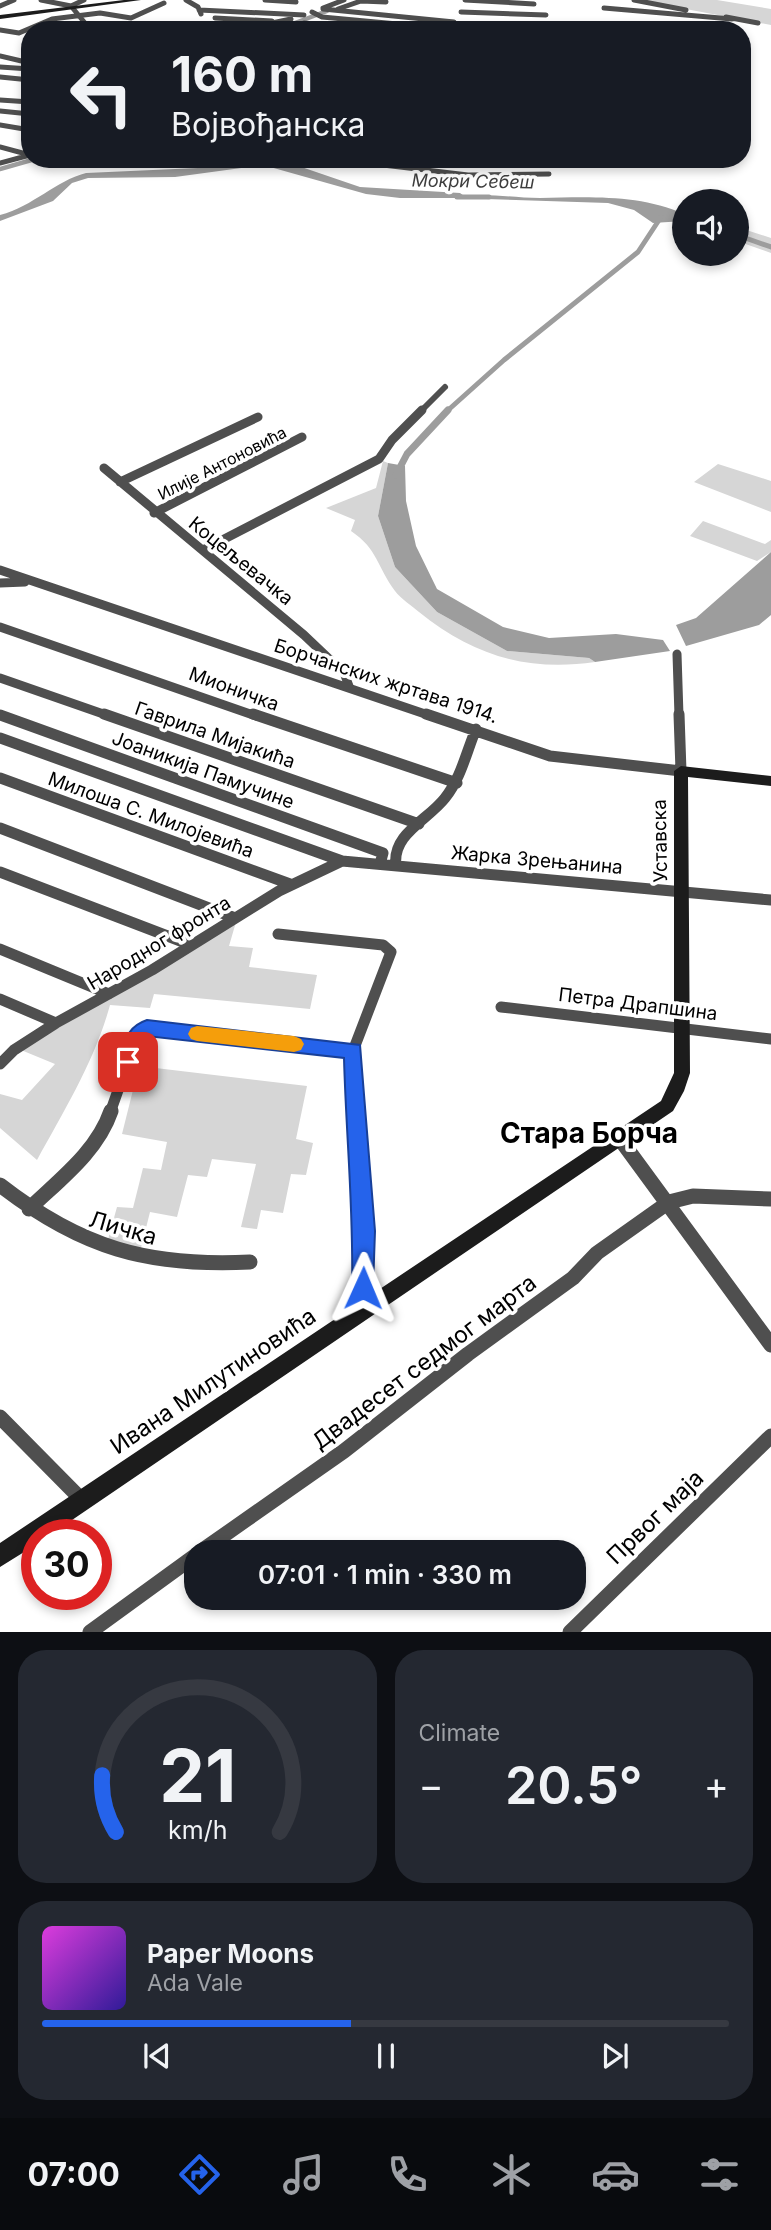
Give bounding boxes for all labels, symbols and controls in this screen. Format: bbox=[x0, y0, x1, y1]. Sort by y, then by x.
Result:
text: 160 m bbox=[171, 45, 313, 104]
icon: left bbox=[56, 49, 147, 140]
text: Војвођанска bbox=[171, 105, 366, 144]
water label: Мокри Себеш bbox=[411, 169, 535, 193]
map controls bbox=[672, 189, 749, 266]
button: sound bbox=[672, 189, 749, 266]
street label: Илије Антоновића bbox=[154, 422, 290, 504]
street label: Коцељевачка bbox=[184, 512, 298, 610]
street label: Борчанских жртава 1914. bbox=[271, 634, 501, 728]
street label: Мионичка bbox=[186, 662, 282, 716]
street label: Гаврила Мијакића bbox=[132, 697, 298, 773]
street label: Јоаникија Памучине bbox=[109, 726, 297, 814]
street label: Милоша С. Милојевића bbox=[45, 767, 257, 863]
street label: Уставска bbox=[648, 799, 672, 883]
street label: Жарка Зрењанина bbox=[450, 841, 624, 879]
street label: Народног фронта bbox=[83, 891, 235, 995]
street label: Петра Драпшина bbox=[557, 983, 719, 1025]
pin bbox=[98, 1032, 158, 1092]
icon: arrive bbox=[109, 1043, 147, 1081]
district label: Стара Борча bbox=[500, 1116, 678, 1150]
street label: Личка bbox=[86, 1205, 160, 1251]
position arrow bbox=[326, 1251, 400, 1325]
street label: Двадесет седмог марта bbox=[306, 1268, 542, 1456]
street label: Ивана Милутиновића bbox=[105, 1302, 321, 1460]
street label: Првог маја bbox=[601, 1464, 709, 1570]
speed limit sign: 30 bbox=[21, 1519, 112, 1610]
text: 07:01 · 1 min · 330 m bbox=[258, 1559, 512, 1590]
text: Climate bbox=[419, 1719, 500, 1747]
text: 21 bbox=[159, 1732, 236, 1821]
text: 20.5° bbox=[505, 1754, 643, 1817]
text: − bbox=[419, 1762, 444, 1808]
text: + bbox=[704, 1762, 729, 1808]
text: km/h bbox=[168, 1815, 227, 1845]
text: Paper Moons bbox=[147, 1938, 314, 1969]
text: Ada Vale bbox=[147, 1969, 243, 1997]
icon: previous bbox=[138, 2037, 176, 2075]
icon: pause bbox=[367, 2037, 405, 2075]
icon: next bbox=[596, 2037, 634, 2075]
icon: directions bbox=[175, 2150, 224, 2199]
icon: music bbox=[279, 2150, 328, 2199]
icon: phone bbox=[383, 2150, 432, 2199]
icon: climate bbox=[487, 2150, 536, 2199]
icon: car bbox=[591, 2150, 640, 2199]
icon: filters bbox=[695, 2150, 744, 2199]
text: 07:00 bbox=[27, 2155, 120, 2194]

